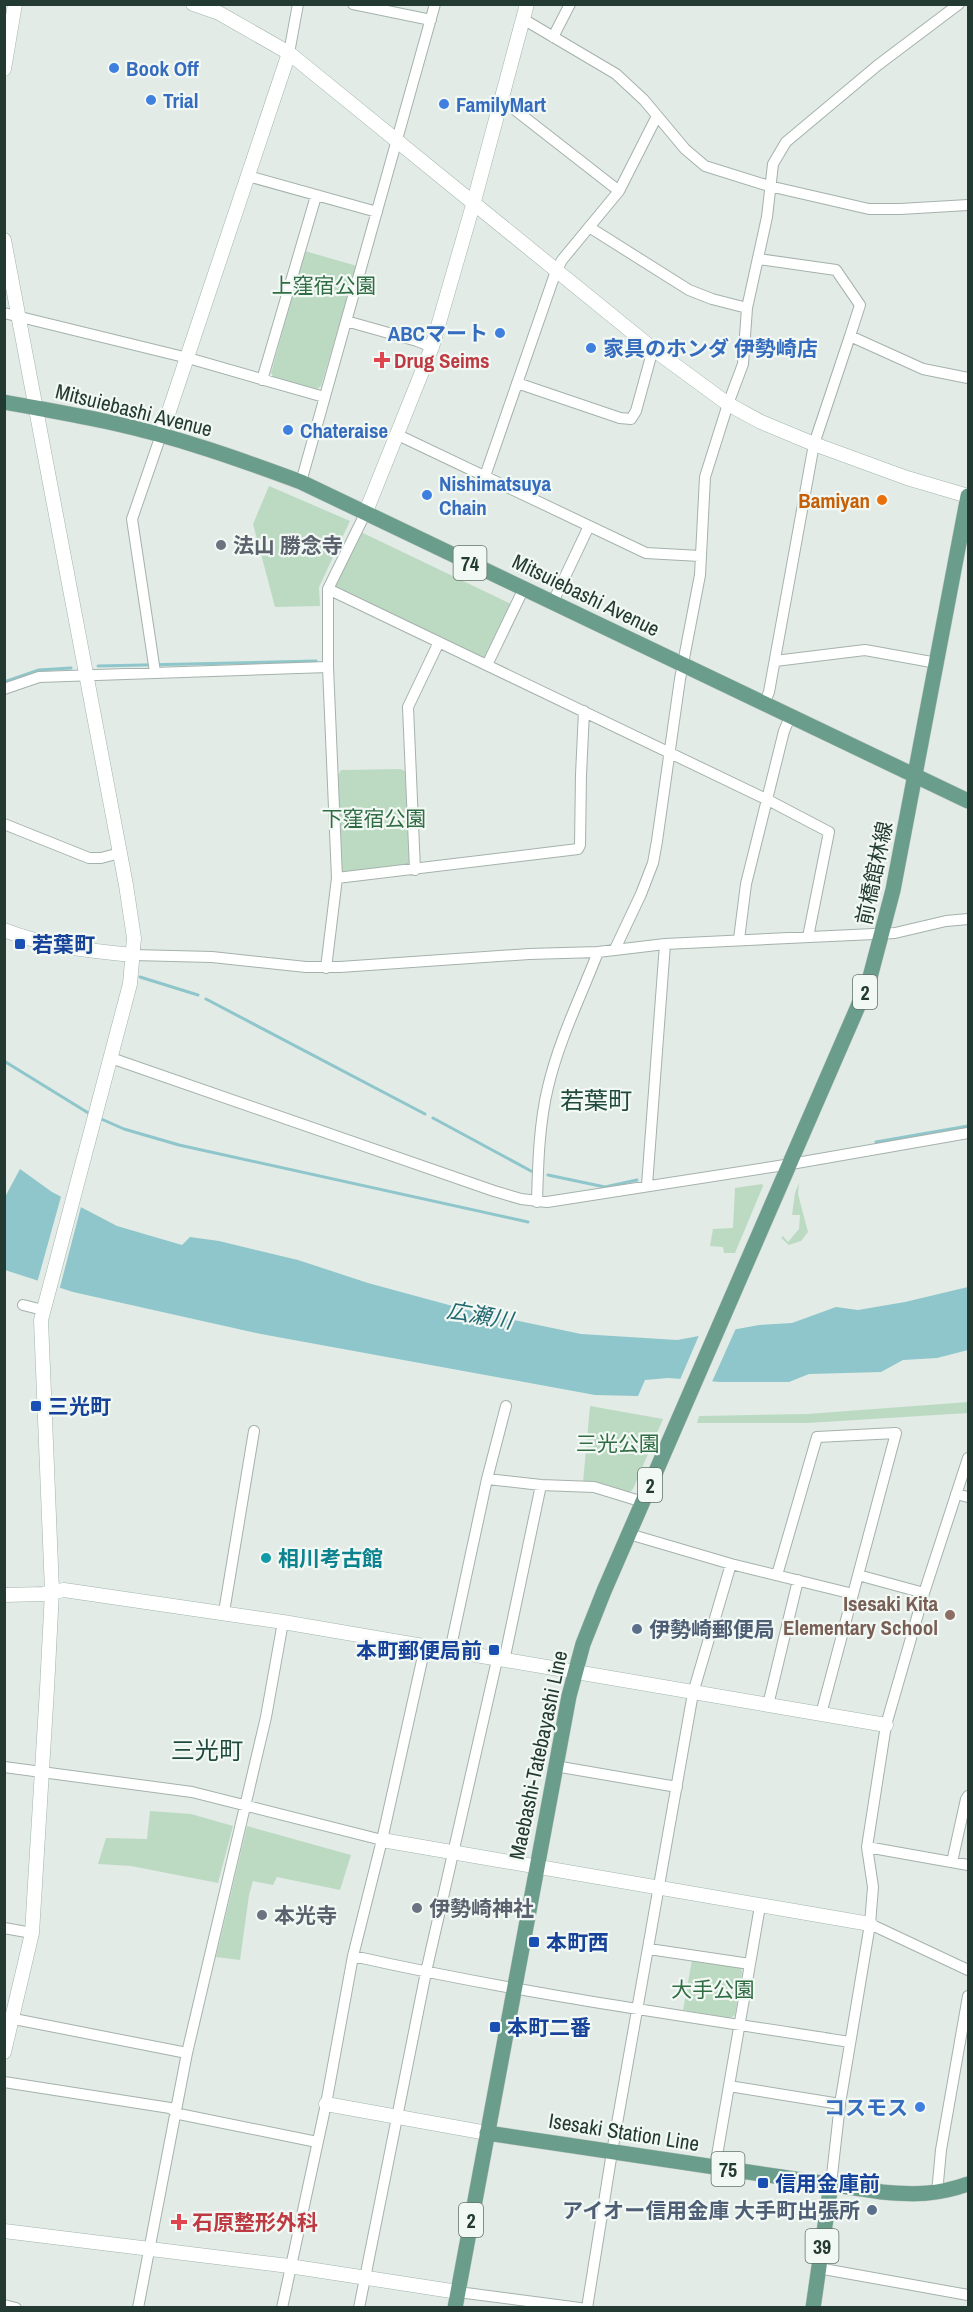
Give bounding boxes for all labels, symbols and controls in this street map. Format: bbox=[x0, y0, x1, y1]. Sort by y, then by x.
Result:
place label: Book Off bbox=[126, 54, 199, 83]
marker: Book Off bbox=[107, 61, 121, 75]
place label: Trial bbox=[163, 86, 198, 115]
place label: FamilyMart bbox=[456, 90, 546, 119]
marker: Trial bbox=[144, 93, 158, 107]
marker: FamilyMart bbox=[437, 97, 451, 111]
park label: 上窪宿公園 bbox=[272, 271, 377, 300]
place label: ABCマート bbox=[388, 319, 488, 348]
marker: ABCマート bbox=[493, 326, 507, 340]
place label: 家具のホンダ 伊勢崎店 bbox=[603, 334, 818, 363]
marker: 家具のホンダ 伊勢崎店 bbox=[584, 341, 598, 355]
place label: Drug Seims bbox=[394, 346, 490, 375]
marker: Drug Seims bbox=[375, 353, 389, 367]
street label: Mitsuiebashi Avenue bbox=[53, 377, 215, 443]
place label: Chateraise bbox=[300, 416, 388, 445]
marker: Chateraise bbox=[281, 423, 295, 437]
place label: Nishimatsuya Chain bbox=[439, 469, 551, 522]
place label: Bamiyan bbox=[798, 486, 870, 515]
marker: Nishimatsuya Chain bbox=[420, 488, 434, 502]
marker: Bamiyan bbox=[875, 493, 889, 507]
place label: 法山 勝念寺 bbox=[233, 531, 343, 560]
marker: 法山 勝念寺 bbox=[214, 538, 228, 552]
road number: 74 bbox=[454, 546, 486, 580]
street label: Mitsuiebashi Avenue bbox=[507, 547, 665, 643]
park label: 下窪宿公園 bbox=[322, 804, 427, 833]
street label: 前橋館林線 bbox=[849, 819, 899, 927]
place label: 若葉町 bbox=[32, 930, 95, 959]
marker: 若葉町 bbox=[13, 937, 27, 951]
road number: 2 bbox=[853, 975, 877, 1009]
district label: 若葉町 bbox=[560, 1084, 632, 1116]
water label: 広瀬川 bbox=[445, 1294, 517, 1336]
place label: 三光町 bbox=[48, 1392, 111, 1421]
marker: 三光町 bbox=[29, 1399, 43, 1413]
park label: 三光公園 bbox=[576, 1429, 660, 1458]
road number: 2 bbox=[638, 1468, 662, 1502]
place label: 相川考古館 bbox=[278, 1544, 383, 1573]
marker: 相川考古館 bbox=[259, 1551, 273, 1565]
place label: Isesaki Kita Elementary School bbox=[783, 1589, 938, 1642]
marker: Isesaki Kita Elementary School bbox=[943, 1608, 957, 1622]
place label: 伊勢崎郵便局 bbox=[649, 1615, 775, 1644]
marker: 伊勢崎郵便局 bbox=[630, 1622, 644, 1636]
place label: 本町郵便局前 bbox=[356, 1636, 482, 1665]
marker: 本町郵便局前 bbox=[487, 1643, 501, 1657]
street label: Maebashi-Tatebayashi Line bbox=[502, 1648, 574, 1862]
district label: 三光町 bbox=[171, 1734, 243, 1766]
place label: 伊勢崎神社 bbox=[429, 1894, 534, 1923]
place label: 本光寺 bbox=[274, 1901, 337, 1930]
marker: 伊勢崎神社 bbox=[410, 1901, 424, 1915]
marker: 本光寺 bbox=[255, 1908, 269, 1922]
place label: 本町西 bbox=[546, 1928, 609, 1957]
marker: 本町西 bbox=[527, 1935, 541, 1949]
park label: 大手公園 bbox=[671, 1975, 755, 2004]
place label: 本町二番 bbox=[507, 2013, 591, 2042]
marker: 本町二番 bbox=[488, 2020, 502, 2034]
place label: コスモス bbox=[824, 2093, 908, 2122]
marker: コスモス bbox=[913, 2100, 927, 2114]
street label: Isesaki Station Line bbox=[547, 2106, 701, 2158]
road number: 75 bbox=[712, 2152, 744, 2186]
place label: 信用金庫前 bbox=[775, 2169, 880, 2198]
marker: 信用金庫前 bbox=[756, 2176, 770, 2190]
place label: アイオー信用金庫 大手町出張所 bbox=[562, 2196, 860, 2225]
road number: 2 bbox=[459, 2203, 483, 2237]
marker: アイオー信用金庫 大手町出張所 bbox=[865, 2203, 879, 2217]
place label: 石原整形外科 bbox=[192, 2208, 318, 2237]
marker: 石原整形外科 bbox=[170, 2213, 188, 2231]
road number: 39 bbox=[806, 2229, 838, 2263]

